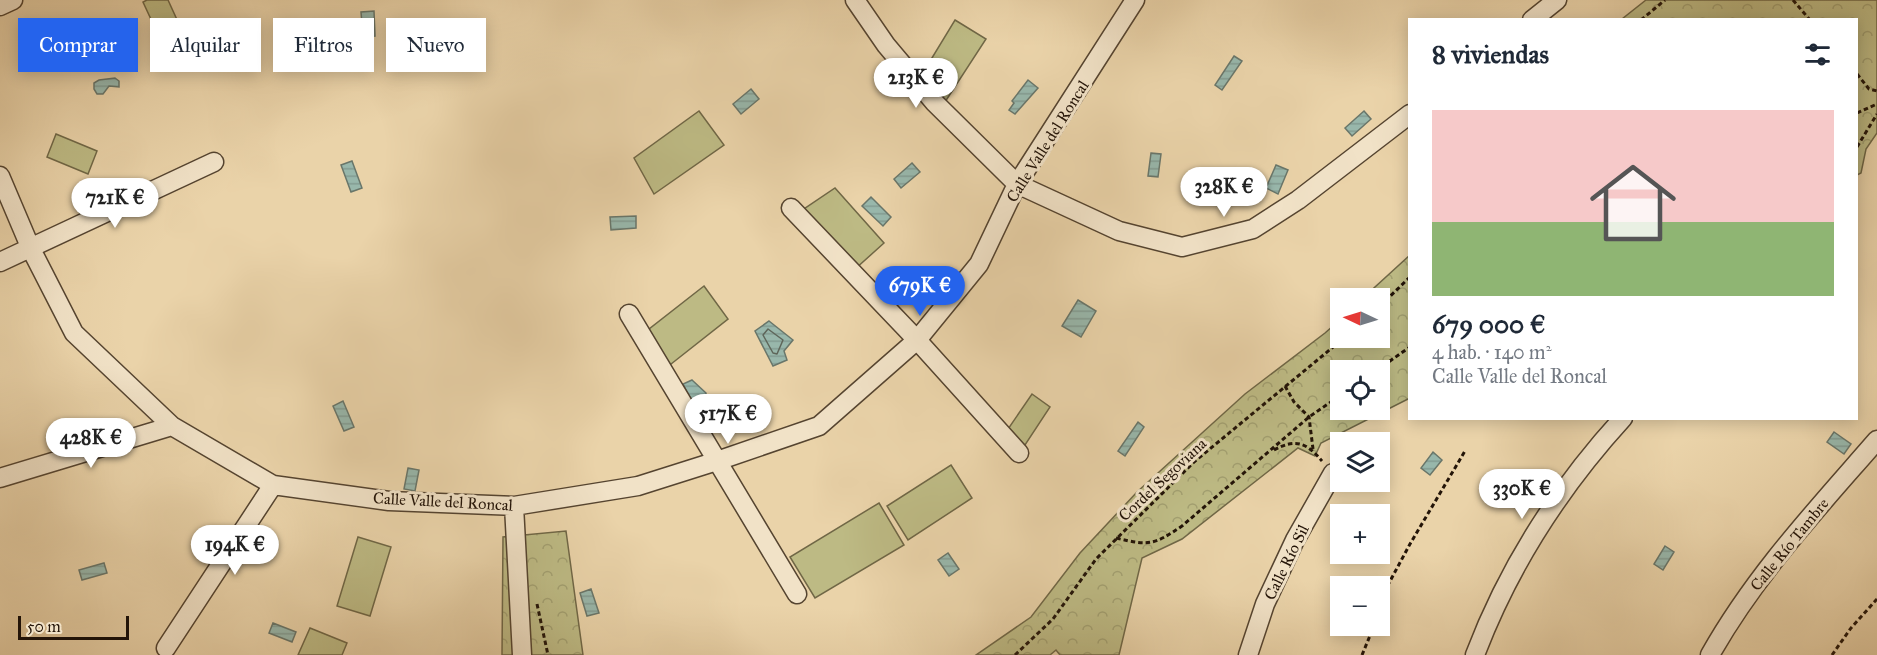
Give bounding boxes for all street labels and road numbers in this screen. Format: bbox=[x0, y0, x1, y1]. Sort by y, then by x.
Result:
street label: Calle Valle del Roncal bbox=[1002, 76, 1093, 206]
street label: Cordel Segoviana bbox=[1114, 434, 1211, 526]
street label: Calle Valle del Roncal bbox=[373, 488, 514, 515]
street label: Calle Río Tambre bbox=[1746, 494, 1833, 595]
street label: Calle Río Sil bbox=[1260, 521, 1313, 603]

